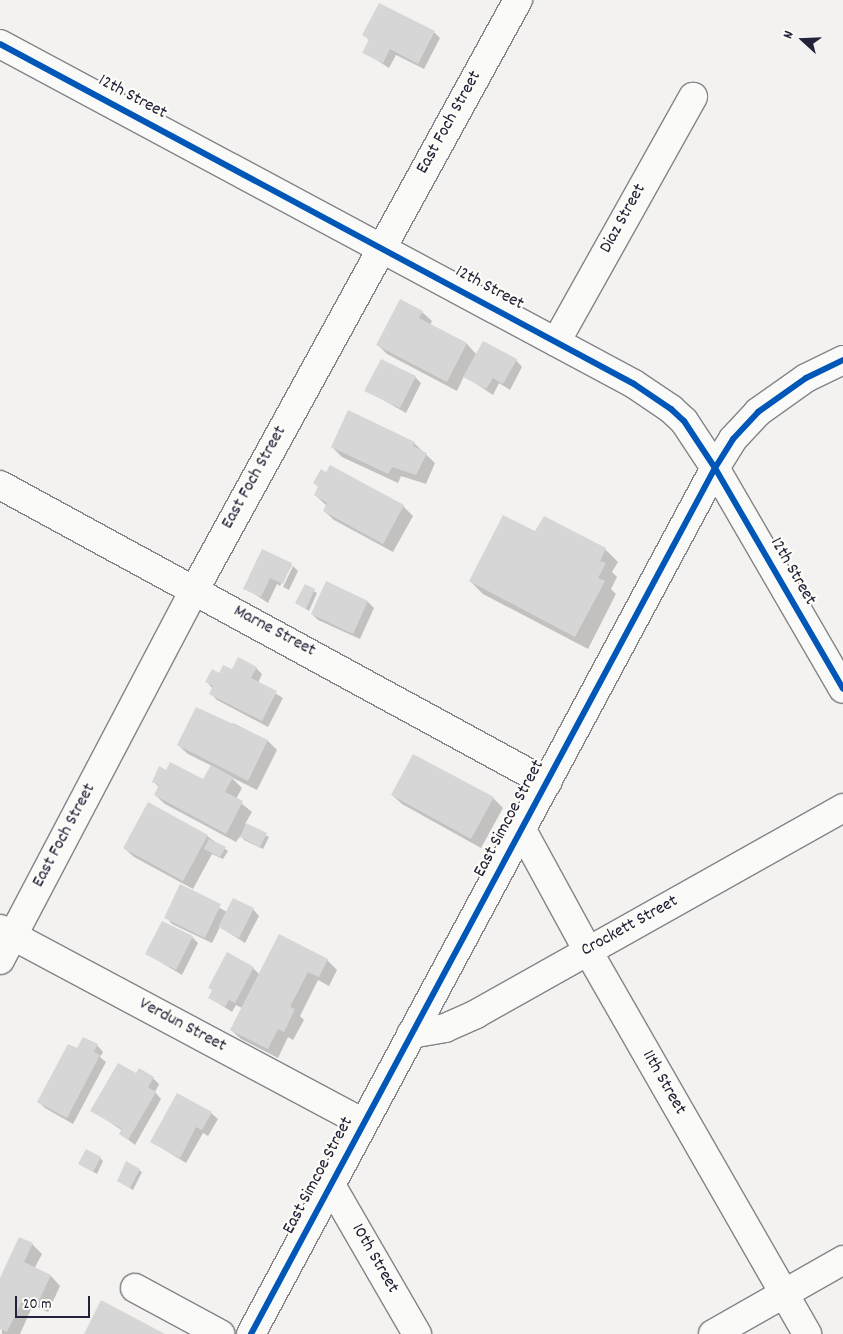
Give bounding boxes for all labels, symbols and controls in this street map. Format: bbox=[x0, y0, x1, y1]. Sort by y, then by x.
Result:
north arrow bbox=[778, 15, 828, 65]
text: N bbox=[778, 28, 799, 42]
street label: East Foch Street bbox=[413, 68, 487, 178]
street label: 12th Street bbox=[94, 71, 170, 125]
street label: Diaz Street bbox=[596, 181, 652, 257]
street label: 12th Street bbox=[451, 262, 527, 316]
street label: East Foch Street bbox=[218, 423, 292, 533]
street label: 12th Street bbox=[764, 534, 820, 610]
street label: Marne Street bbox=[229, 601, 319, 663]
street label: East Simcoe Street bbox=[470, 757, 550, 881]
street label: East Foch Street bbox=[29, 780, 101, 892]
street label: Crockett Street bbox=[578, 892, 682, 962]
street label: Verdun Street bbox=[135, 994, 229, 1058]
street label: 11th Street bbox=[636, 1047, 690, 1119]
street label: East Simcoe Street bbox=[279, 1114, 359, 1238]
street label: 10th Street bbox=[346, 1220, 402, 1298]
scale bar bbox=[18, 1286, 92, 1318]
text: 20 m bbox=[23, 1294, 51, 1316]

